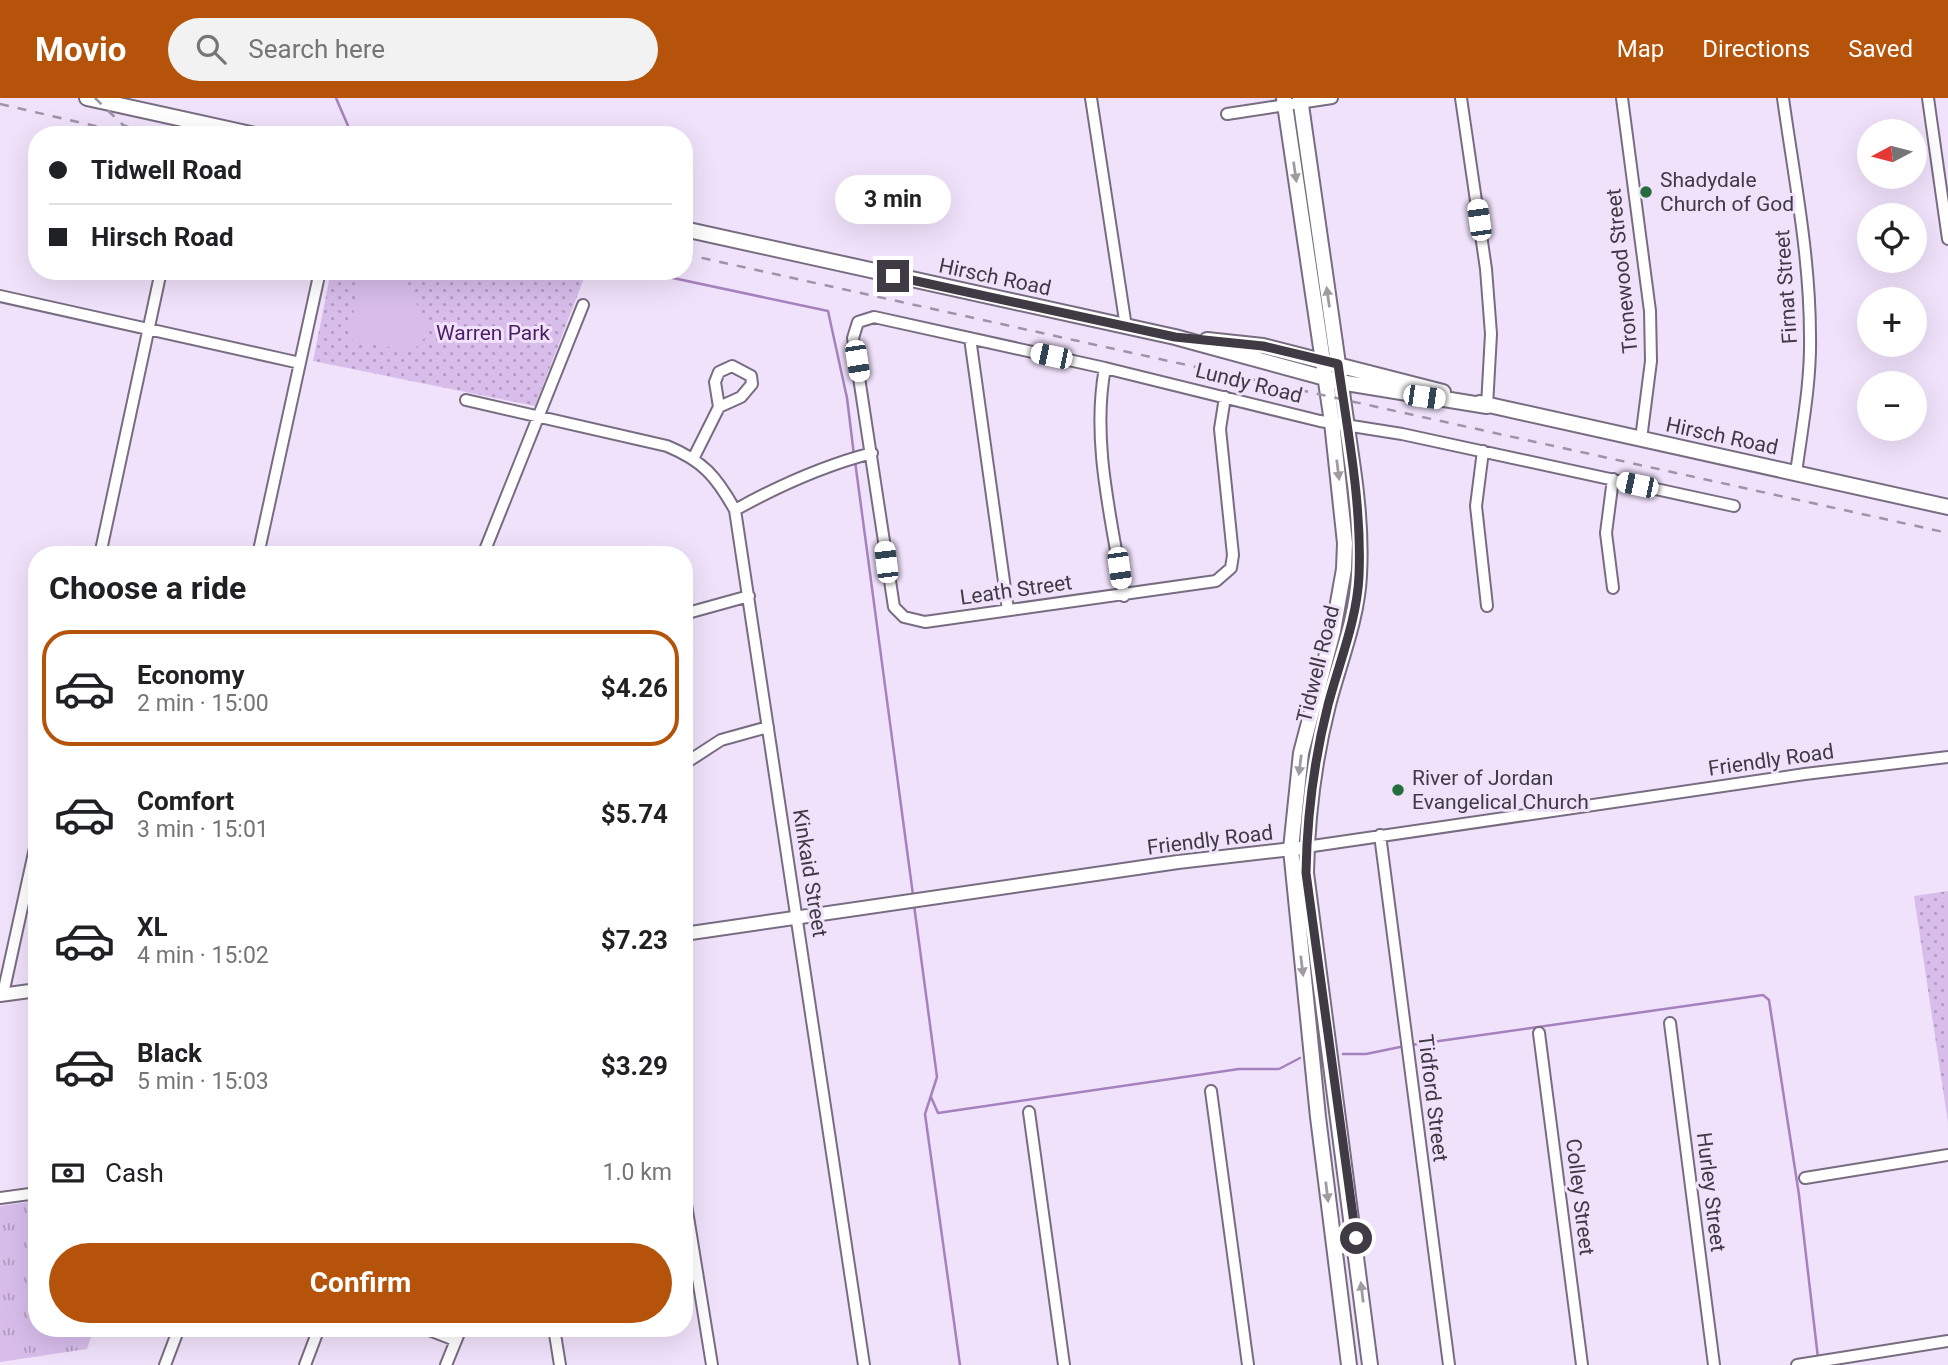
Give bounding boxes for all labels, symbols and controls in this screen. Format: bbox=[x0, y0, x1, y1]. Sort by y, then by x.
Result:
search box bbox=[168, 18, 658, 81]
text: Movio bbox=[35, 30, 126, 69]
icon: search bbox=[192, 30, 230, 68]
text: Search here bbox=[248, 34, 385, 64]
text: Map bbox=[1617, 35, 1664, 63]
text: Directions bbox=[1702, 35, 1810, 63]
text: Saved bbox=[1848, 35, 1913, 63]
north arrow bbox=[1857, 119, 1927, 189]
map controls bbox=[1857, 119, 1927, 441]
text: Tidwell Road bbox=[91, 155, 242, 185]
one-way arrow bbox=[1289, 162, 1300, 184]
place label: Shadydale Church of God bbox=[1660, 168, 1794, 216]
callout: 3 min bbox=[835, 174, 951, 223]
marker: Shadydale Church of God bbox=[1638, 184, 1654, 200]
text: 3 min bbox=[864, 186, 922, 213]
street label: Tronewood Street bbox=[1601, 187, 1643, 355]
car bbox=[1466, 198, 1493, 242]
button: locate bbox=[1857, 203, 1927, 273]
text: Hirsch Road bbox=[91, 222, 234, 252]
street label: Firnat Street bbox=[1770, 229, 1802, 345]
street label: Hirsch Road bbox=[937, 253, 1053, 301]
route end bbox=[877, 260, 909, 292]
one-way arrow bbox=[1322, 286, 1333, 308]
button: + bbox=[1857, 287, 1927, 357]
park label: Warren Park bbox=[436, 321, 550, 345]
car bbox=[844, 339, 871, 383]
car bbox=[1029, 341, 1074, 371]
street label: Lundy Road bbox=[1193, 358, 1305, 408]
button: − bbox=[1857, 371, 1927, 441]
car bbox=[1402, 384, 1447, 410]
street label: Hirsch Road bbox=[1664, 412, 1780, 460]
one-way arrow bbox=[1332, 459, 1343, 481]
car bbox=[1615, 470, 1660, 500]
car bbox=[874, 540, 899, 584]
car bbox=[1106, 546, 1133, 590]
text: Choose a ride bbox=[49, 569, 246, 607]
street label: Leath Street bbox=[958, 570, 1074, 610]
street label: Tidwell Road bbox=[1292, 603, 1344, 725]
icon: car bbox=[53, 657, 116, 720]
text: Economy bbox=[137, 660, 244, 690]
text: $4.26 bbox=[601, 673, 668, 703]
text: 2 min · 15:00 bbox=[137, 690, 269, 717]
street label: Friendly Road bbox=[1707, 739, 1835, 781]
one-way arrow bbox=[1294, 754, 1305, 776]
place label: River of Jordan Evangelical Church bbox=[1412, 766, 1589, 814]
marker: River of Jordan Evangelical Church bbox=[1390, 782, 1406, 798]
icon: car bbox=[53, 783, 116, 846]
text: Comfort bbox=[137, 786, 234, 816]
text: $5.74 bbox=[601, 799, 668, 829]
street label: Kinkaid Street bbox=[788, 807, 832, 939]
text: 3 min · 15:01 bbox=[137, 816, 269, 843]
street label: Friendly Road bbox=[1146, 820, 1274, 860]
icon: car bbox=[53, 909, 116, 972]
text: XL bbox=[137, 912, 168, 942]
text: $7.23 bbox=[601, 925, 668, 955]
text: 4 min · 15:02 bbox=[137, 942, 269, 969]
one-way arrow bbox=[1297, 955, 1308, 977]
street label: Tidford Street bbox=[1413, 1033, 1453, 1163]
icon: car bbox=[53, 1035, 116, 1098]
text: Black bbox=[137, 1038, 202, 1068]
text: $3.29 bbox=[601, 1051, 668, 1081]
text: 5 min · 15:03 bbox=[137, 1068, 269, 1095]
street label: Hurley Street bbox=[1692, 1131, 1730, 1253]
street label: Colley Street bbox=[1561, 1137, 1599, 1257]
icon: cash bbox=[49, 1154, 87, 1192]
text: Cash bbox=[105, 1158, 164, 1188]
text: 1.0 km bbox=[603, 1159, 672, 1186]
one-way arrow bbox=[1322, 1181, 1333, 1203]
route start bbox=[1340, 1222, 1372, 1254]
button: Confirm bbox=[49, 1243, 672, 1323]
one-way arrow bbox=[1357, 1281, 1368, 1303]

